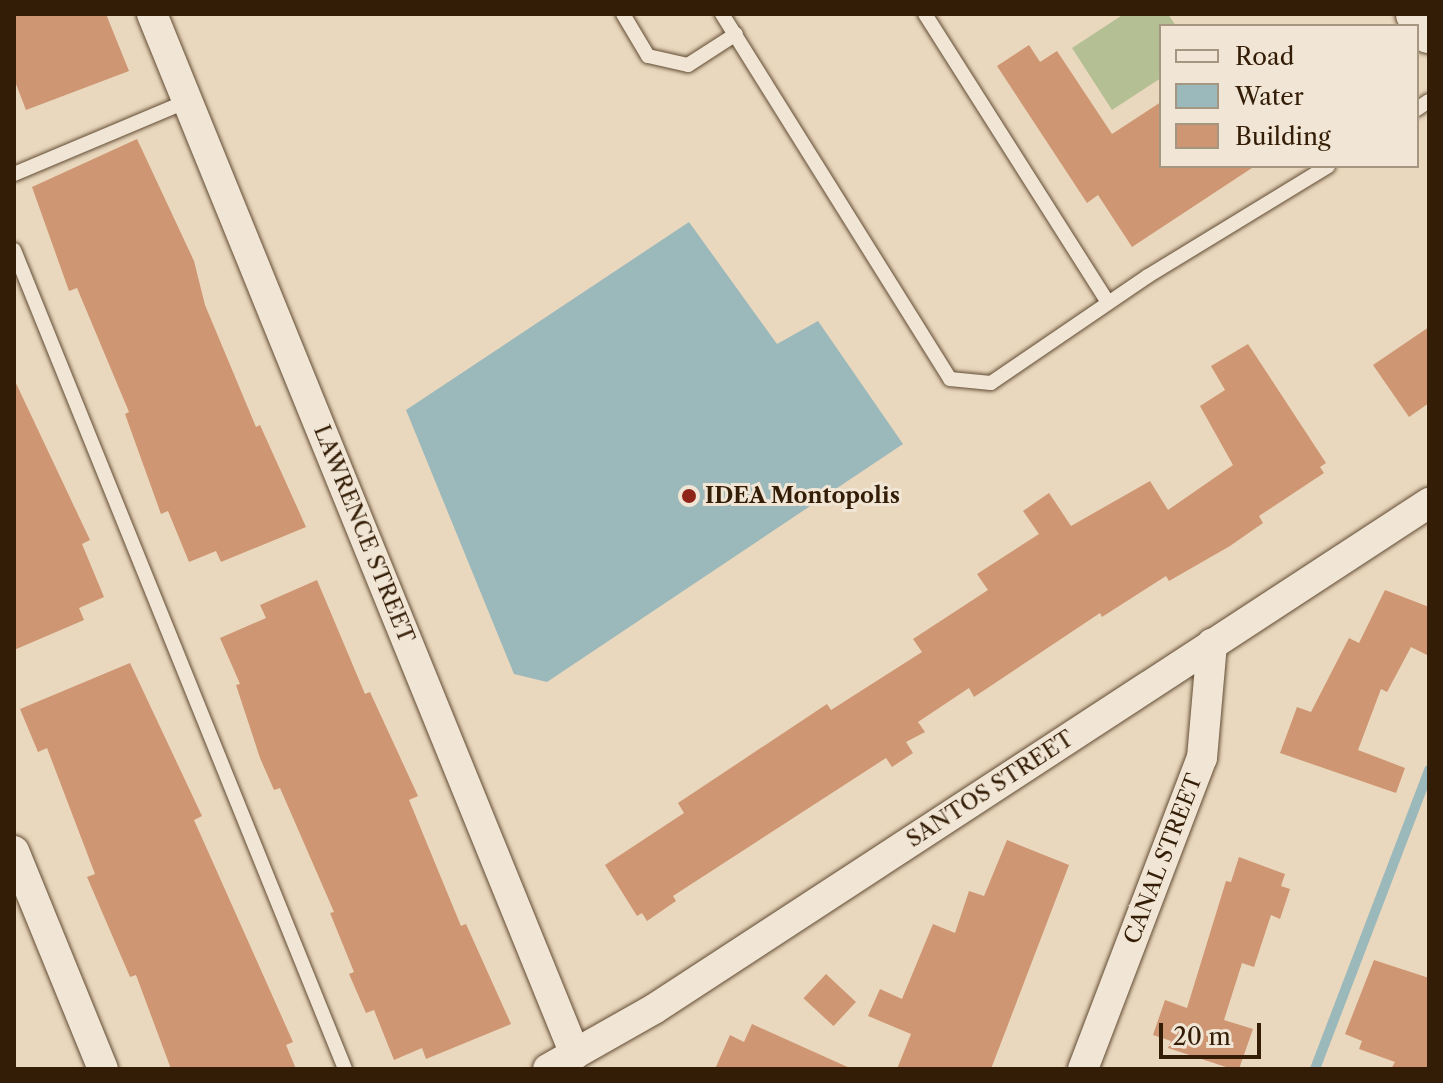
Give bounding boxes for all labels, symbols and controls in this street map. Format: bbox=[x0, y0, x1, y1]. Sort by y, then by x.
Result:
legend bbox=[1159, 24, 1419, 168]
text: Road bbox=[1235, 42, 1294, 71]
text: Water bbox=[1235, 82, 1304, 111]
text: Building bbox=[1235, 122, 1331, 151]
street label: LAWRENCE STREET bbox=[308, 421, 420, 647]
place label: IDEA Montopolis bbox=[705, 483, 901, 509]
marker: IDEA Montopolis bbox=[680, 487, 698, 505]
street label: SANTOS STREET bbox=[902, 725, 1078, 853]
street label: CANAL STREET bbox=[1118, 770, 1208, 948]
scale bar bbox=[1163, 1007, 1265, 1057]
text: 20 m bbox=[1173, 1022, 1231, 1051]

